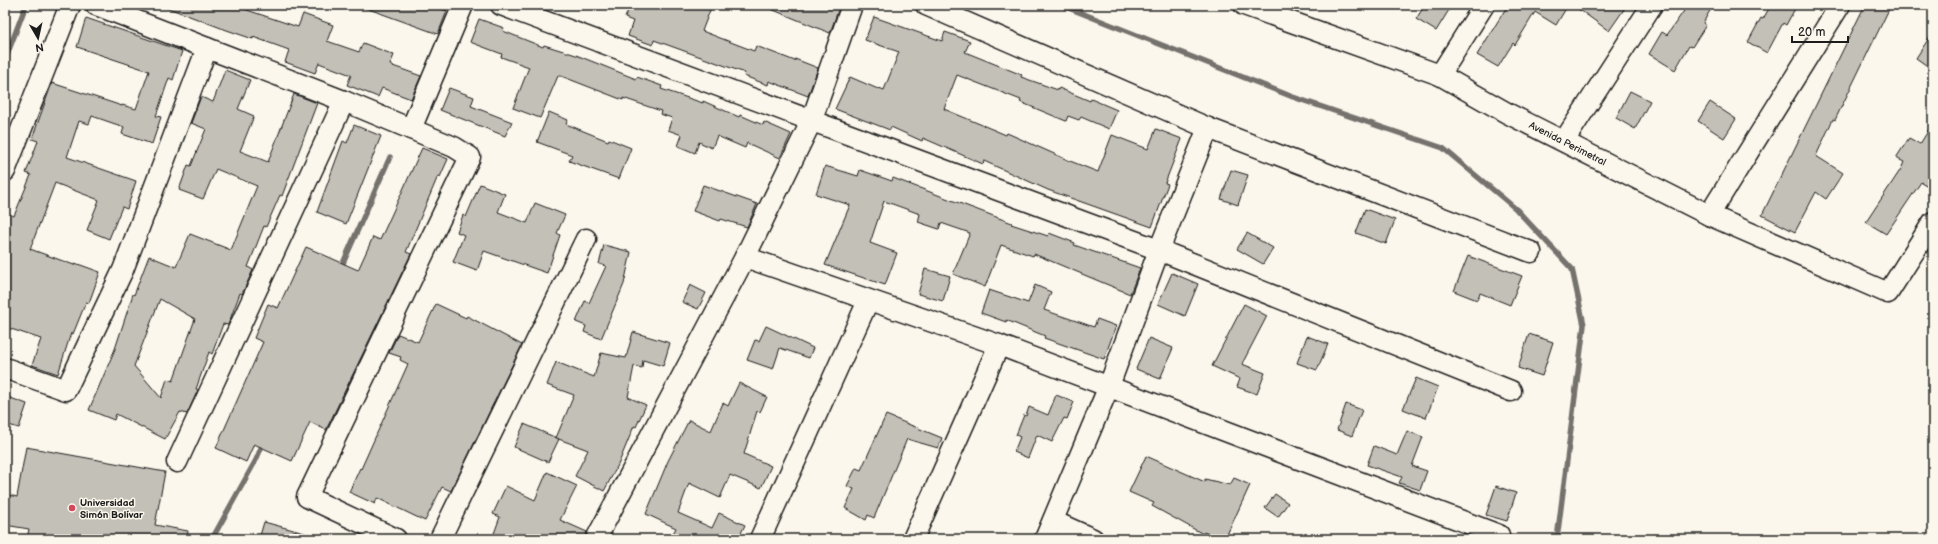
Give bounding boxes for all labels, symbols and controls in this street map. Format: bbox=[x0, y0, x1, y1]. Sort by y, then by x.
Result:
north arrow bbox=[18, 18, 58, 58]
scale bar bbox=[1792, 18, 1848, 44]
text: 20 m bbox=[1798, 25, 1825, 40]
text: N bbox=[34, 40, 45, 54]
street label: Avenida Perimetral bbox=[1527, 119, 1608, 169]
place label: Universidad Simón Bolívar bbox=[80, 497, 144, 521]
marker: Universidad Simón Bolívar bbox=[67, 503, 77, 513]

